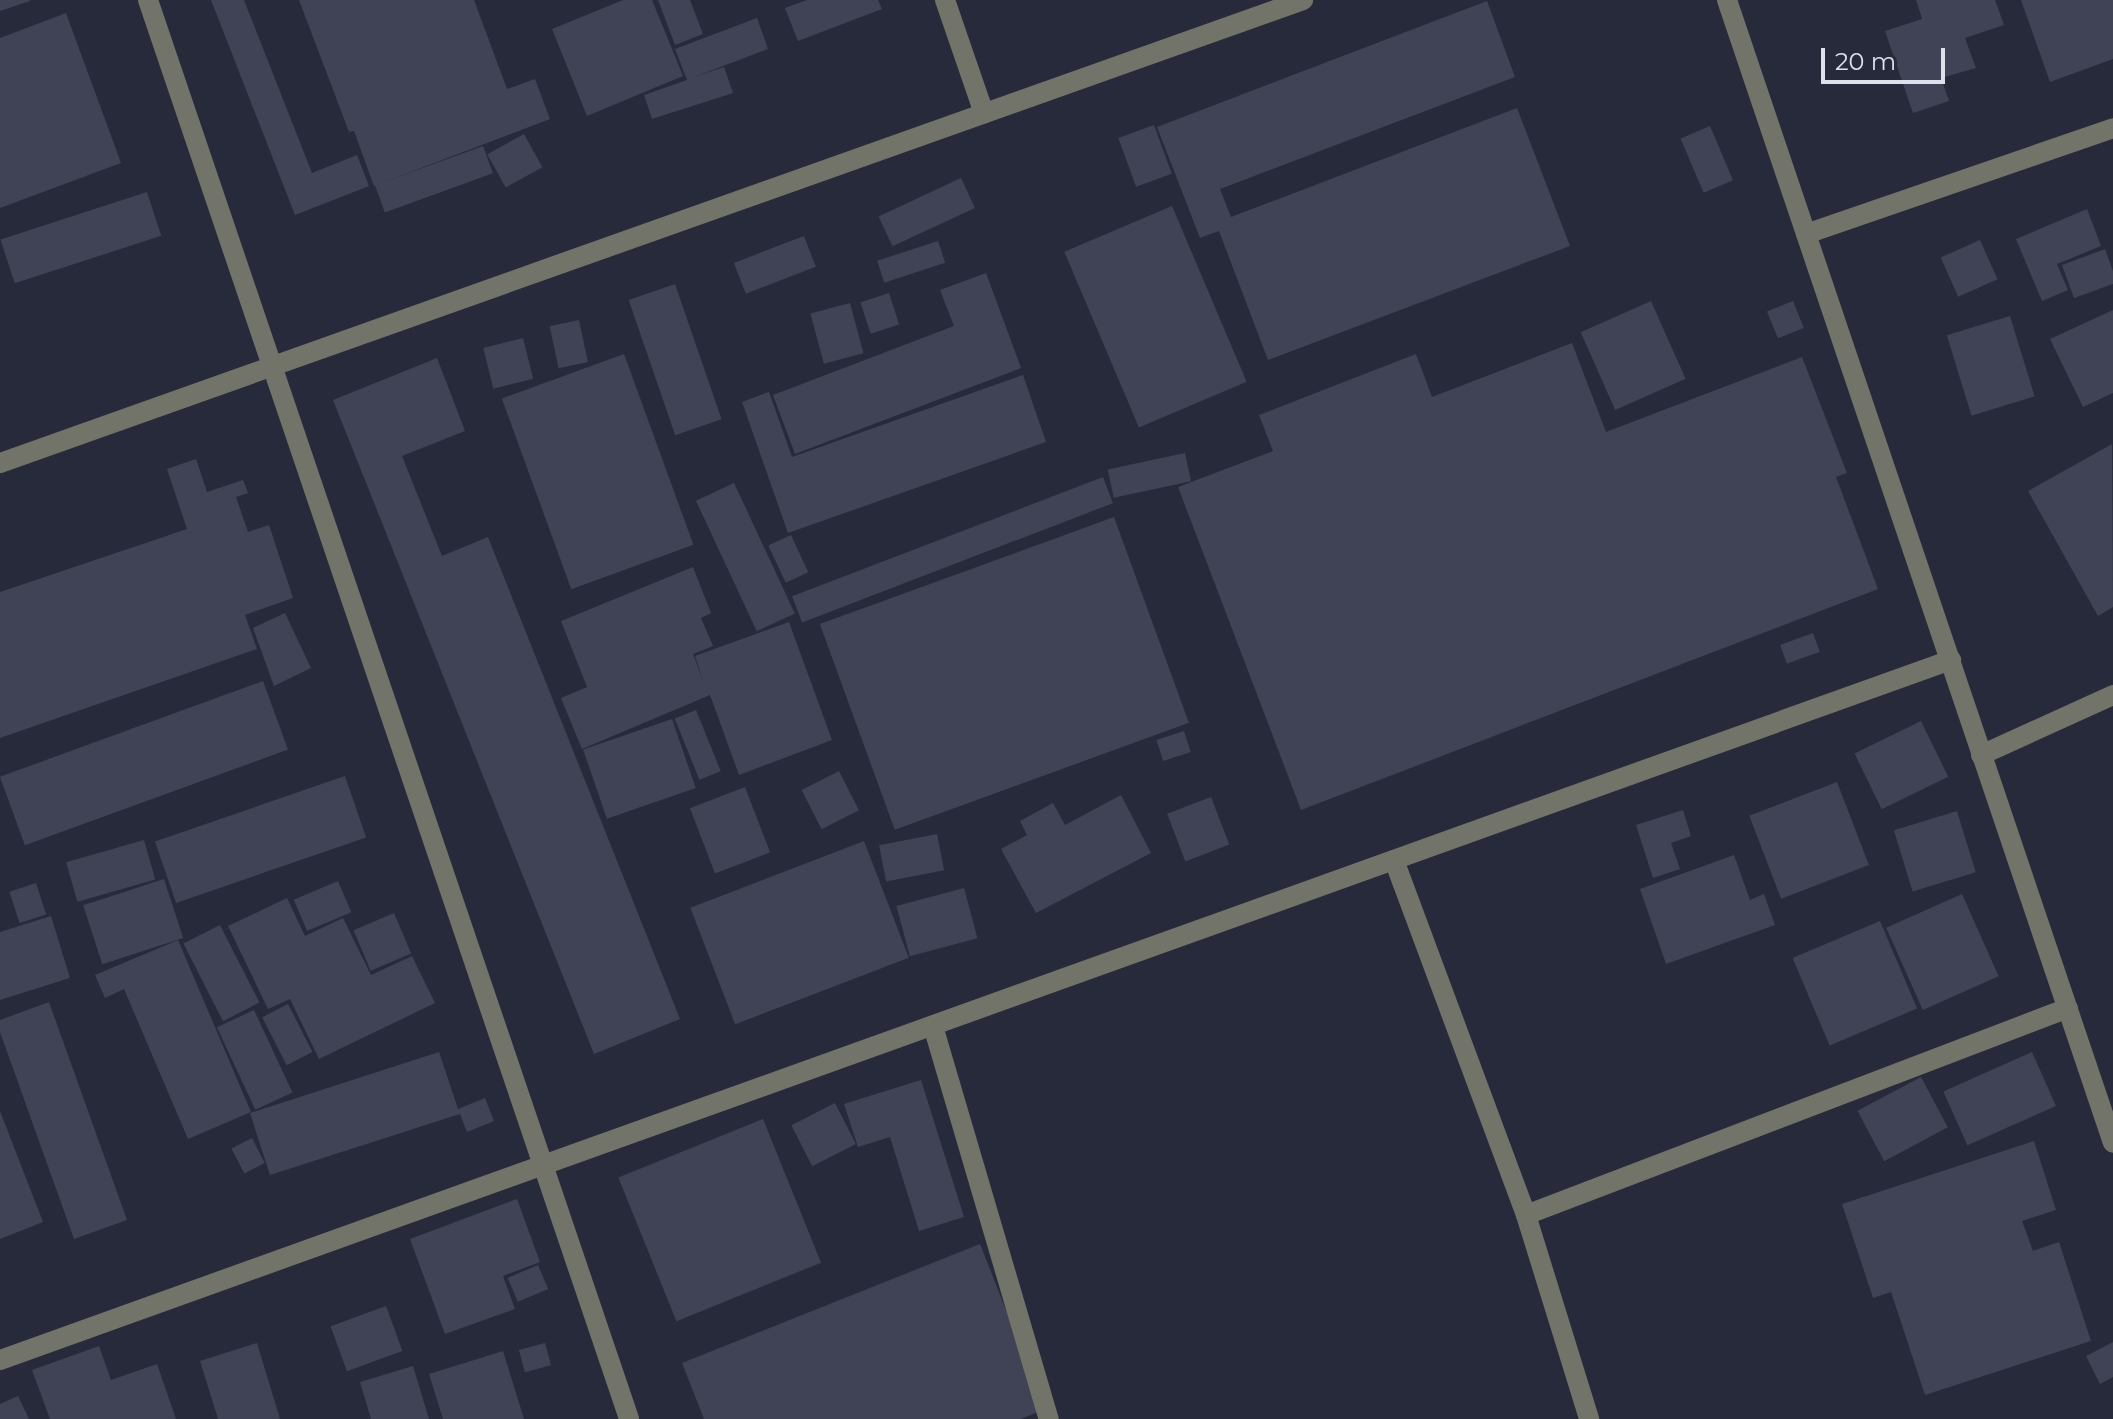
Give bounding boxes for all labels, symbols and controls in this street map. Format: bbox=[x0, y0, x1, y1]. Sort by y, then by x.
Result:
scale bar bbox=[1825, 32, 1949, 82]
text: 20 m bbox=[1835, 47, 1896, 76]

